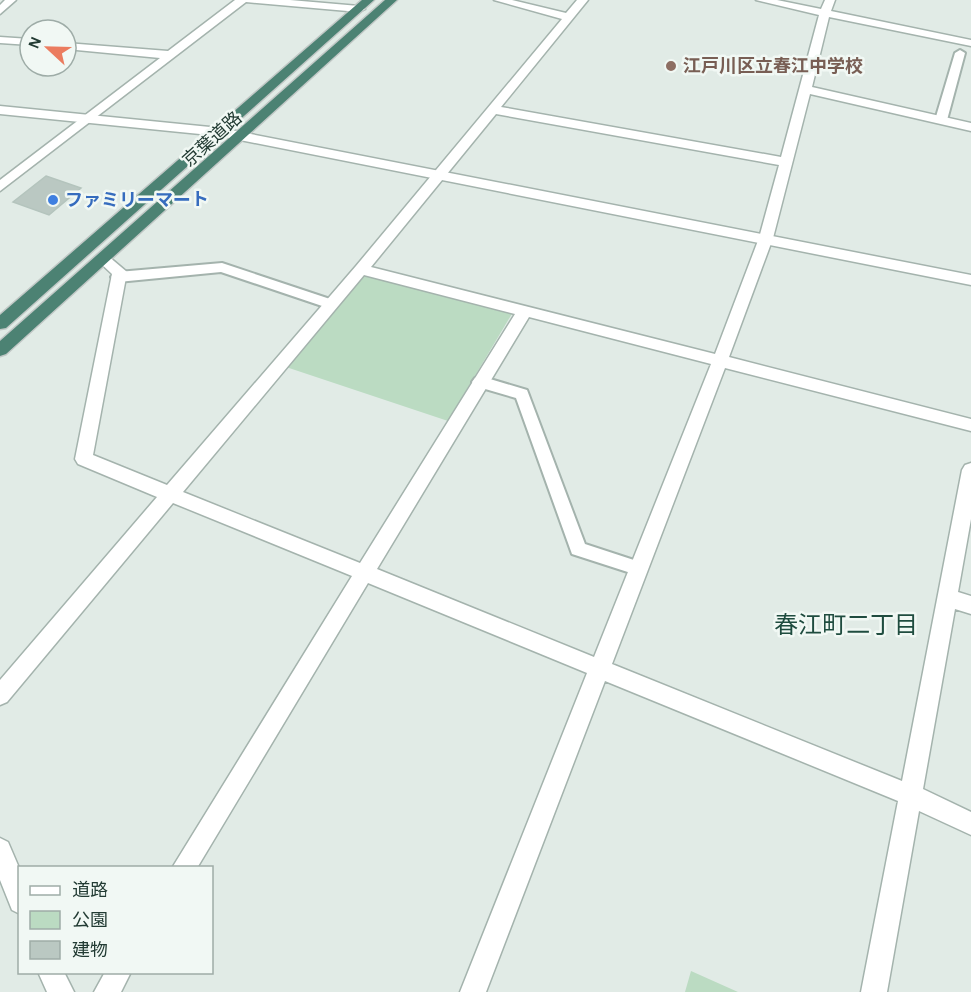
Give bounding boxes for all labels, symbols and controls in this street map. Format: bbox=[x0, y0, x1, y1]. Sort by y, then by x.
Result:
north arrow bbox=[18, 18, 78, 78]
text: N bbox=[26, 35, 45, 51]
place label: 江戸川区立春江中学校 bbox=[683, 56, 863, 76]
marker: 江戸川区立春江中学校 bbox=[664, 59, 678, 73]
street label: 京葉道路 bbox=[179, 107, 245, 171]
place label: ファミリーマート bbox=[65, 191, 209, 210]
marker: ファミリーマート bbox=[46, 193, 60, 207]
district label: 春江町二丁目 bbox=[774, 612, 918, 638]
legend bbox=[18, 866, 213, 974]
text: 道路 bbox=[72, 880, 108, 900]
text: 公園 bbox=[72, 911, 108, 930]
text: 建物 bbox=[72, 940, 108, 960]

